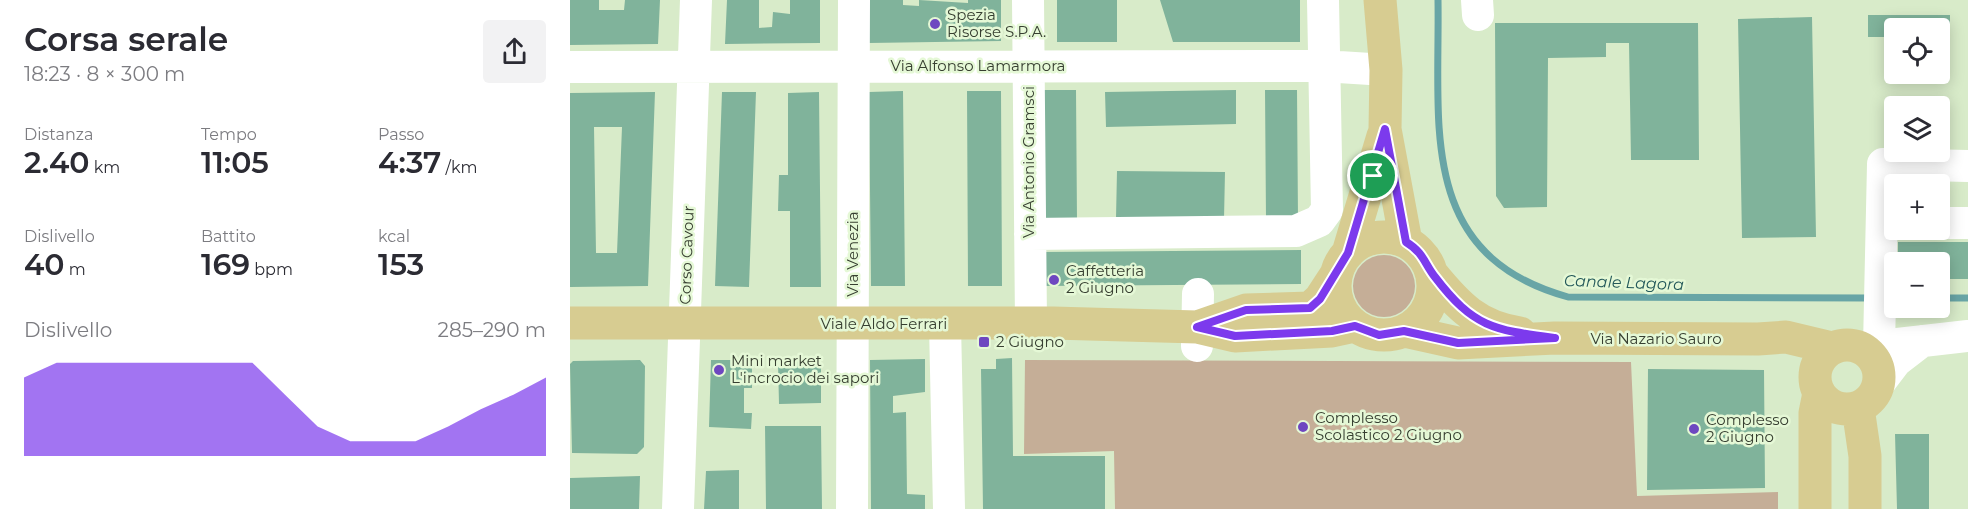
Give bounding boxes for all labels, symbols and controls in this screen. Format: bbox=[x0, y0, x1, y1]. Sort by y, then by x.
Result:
place label: Spezia Risorse S.P.A. bbox=[947, 5, 1046, 41]
marker: Spezia Risorse S.P.A. bbox=[928, 17, 942, 31]
map controls bbox=[1884, 18, 1950, 318]
button: locate bbox=[1884, 18, 1950, 84]
text: Corsa serale bbox=[24, 19, 228, 59]
button: share bbox=[483, 20, 546, 83]
street label: Via Alfonso Lamarmora bbox=[891, 56, 1065, 75]
text: 18:23 · 8 × 300 m bbox=[24, 62, 185, 86]
street label: Via Antonio Gramsci bbox=[1019, 86, 1038, 238]
button: layers bbox=[1884, 96, 1950, 162]
text: Distanza bbox=[24, 125, 93, 144]
text: Tempo bbox=[201, 125, 257, 144]
text: Passo bbox=[378, 125, 424, 144]
text: 2.40 bbox=[24, 144, 90, 181]
text: 11:05 bbox=[201, 144, 269, 181]
text: 4:37 bbox=[378, 144, 441, 181]
pin bbox=[1347, 150, 1398, 201]
text: km bbox=[90, 158, 120, 177]
text: /km bbox=[441, 158, 477, 177]
icon: arrive bbox=[1356, 159, 1389, 192]
button: + bbox=[1884, 174, 1950, 240]
street label: Corso Cavour bbox=[675, 205, 698, 305]
street label: Via Venezia bbox=[843, 211, 862, 297]
text: Dislivello bbox=[24, 227, 95, 246]
text: Battito bbox=[201, 227, 256, 246]
text: kcal bbox=[378, 227, 410, 246]
text: 40 bbox=[24, 246, 65, 283]
text: 169 bbox=[201, 246, 250, 283]
text: 153 bbox=[378, 246, 424, 283]
button: − bbox=[1884, 252, 1950, 318]
text: m bbox=[65, 260, 86, 279]
text: bpm bbox=[250, 260, 293, 279]
place label: Caffetteria 2 Giugno bbox=[1066, 261, 1144, 297]
water label: Canale Lagora bbox=[1564, 271, 1684, 294]
marker: Caffetteria 2 Giugno bbox=[1047, 273, 1061, 287]
street label: Viale Aldo Ferrari bbox=[821, 314, 947, 333]
text: Dislivello bbox=[24, 318, 112, 342]
text: 285–290 m bbox=[438, 318, 546, 342]
street label: Via Nazario Sauro bbox=[1590, 329, 1722, 348]
place label: 2 Giugno bbox=[996, 332, 1064, 351]
marker: 2 Giugno bbox=[977, 335, 991, 349]
place label: Mini market L'incrocio dei sapori bbox=[731, 351, 879, 387]
marker: Mini market L'incrocio dei sapori bbox=[712, 363, 726, 377]
place label: Complesso Scolastico 2 Giugno bbox=[1315, 408, 1462, 444]
place label: Complesso 2 Giugno bbox=[1706, 410, 1789, 446]
marker: Complesso Scolastico 2 Giugno bbox=[1296, 420, 1310, 434]
marker: Complesso 2 Giugno bbox=[1687, 422, 1701, 436]

